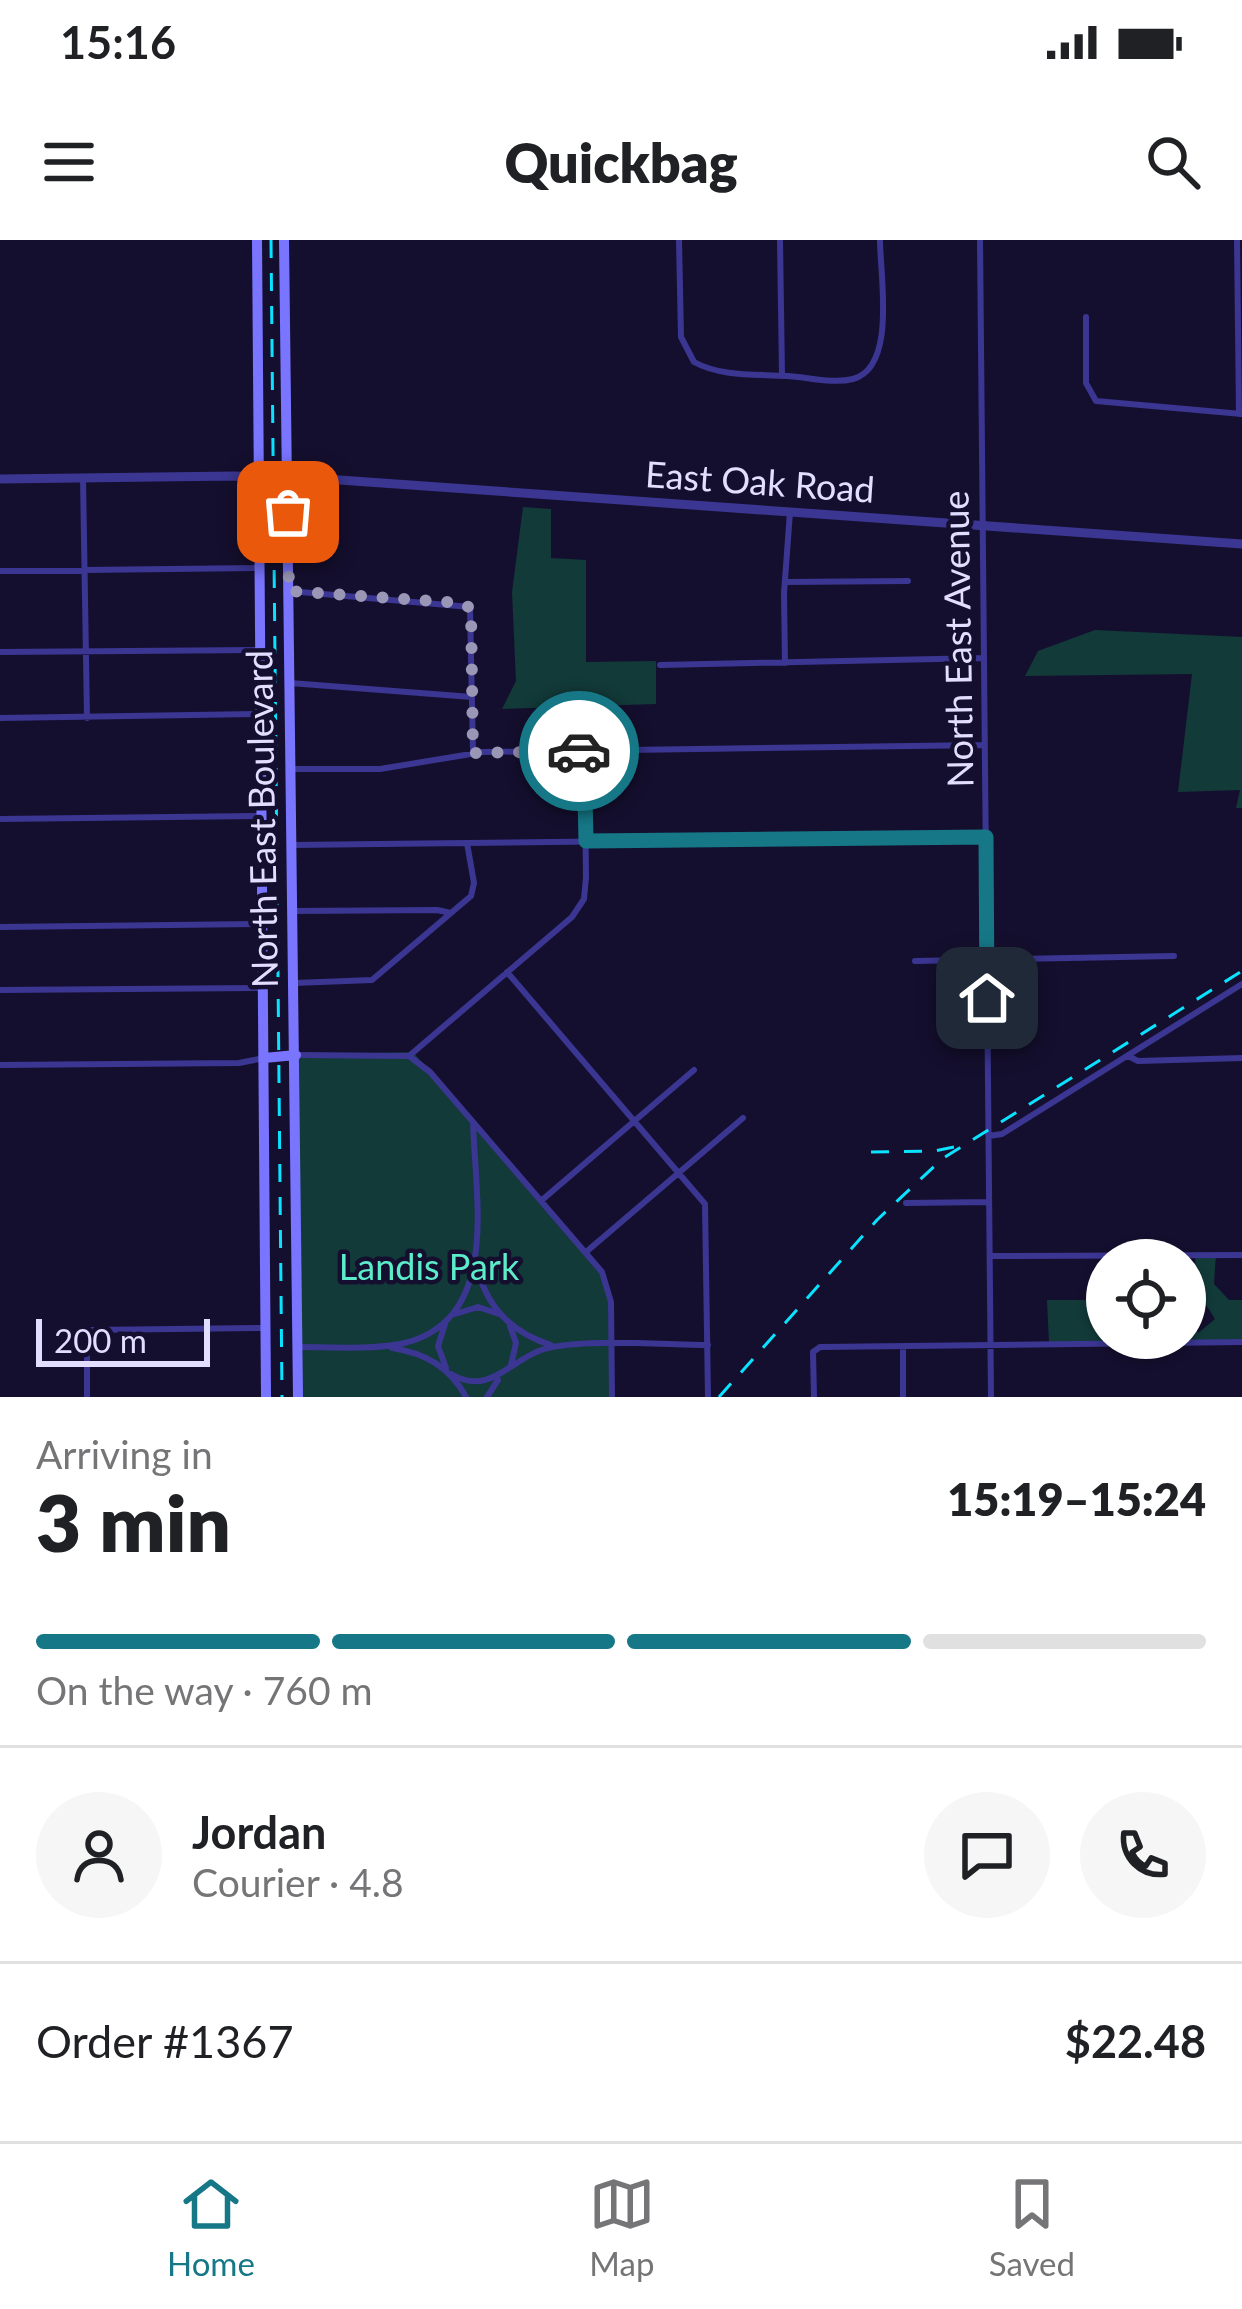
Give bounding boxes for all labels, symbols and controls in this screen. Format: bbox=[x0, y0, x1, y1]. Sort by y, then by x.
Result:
text: 15:16 bbox=[60, 15, 176, 69]
icon: menu bbox=[36, 129, 102, 195]
icon: search bbox=[1140, 129, 1206, 195]
text: Quickbag bbox=[504, 130, 738, 195]
street label: East Oak Road bbox=[644, 451, 876, 511]
pin bbox=[237, 461, 339, 563]
icon: bag bbox=[255, 479, 321, 545]
street label: North East Avenue bbox=[932, 490, 982, 788]
street label: North East Boulevard bbox=[236, 650, 286, 988]
courier bbox=[519, 691, 639, 811]
icon: car bbox=[546, 718, 612, 784]
pin bbox=[936, 947, 1038, 1049]
icon: home bbox=[954, 965, 1020, 1031]
map controls bbox=[1086, 1239, 1206, 1359]
button: locate bbox=[1086, 1239, 1206, 1359]
park label: Landis Park bbox=[339, 1244, 520, 1288]
scale bar bbox=[36, 1313, 210, 1366]
text: 200 m bbox=[54, 1320, 147, 1360]
text: Arriving in bbox=[36, 1431, 213, 1477]
text: 15:19–15:24 bbox=[947, 1472, 1206, 1526]
text: 3 min bbox=[36, 1475, 231, 1569]
text: On the way · 760 m bbox=[36, 1667, 373, 1713]
button: person bbox=[36, 1792, 162, 1918]
button: chat bbox=[924, 1792, 1050, 1918]
button: phone bbox=[1080, 1792, 1206, 1918]
text: Jordan bbox=[192, 1805, 326, 1859]
text: Courier · 4.8 bbox=[192, 1859, 404, 1905]
text: Order #1367 bbox=[36, 2014, 294, 2068]
text: $22.48 bbox=[1065, 2014, 1206, 2068]
tab: Home bbox=[167, 2171, 255, 2283]
tab: Map bbox=[589, 2171, 655, 2283]
tab: Saved bbox=[989, 2171, 1075, 2283]

